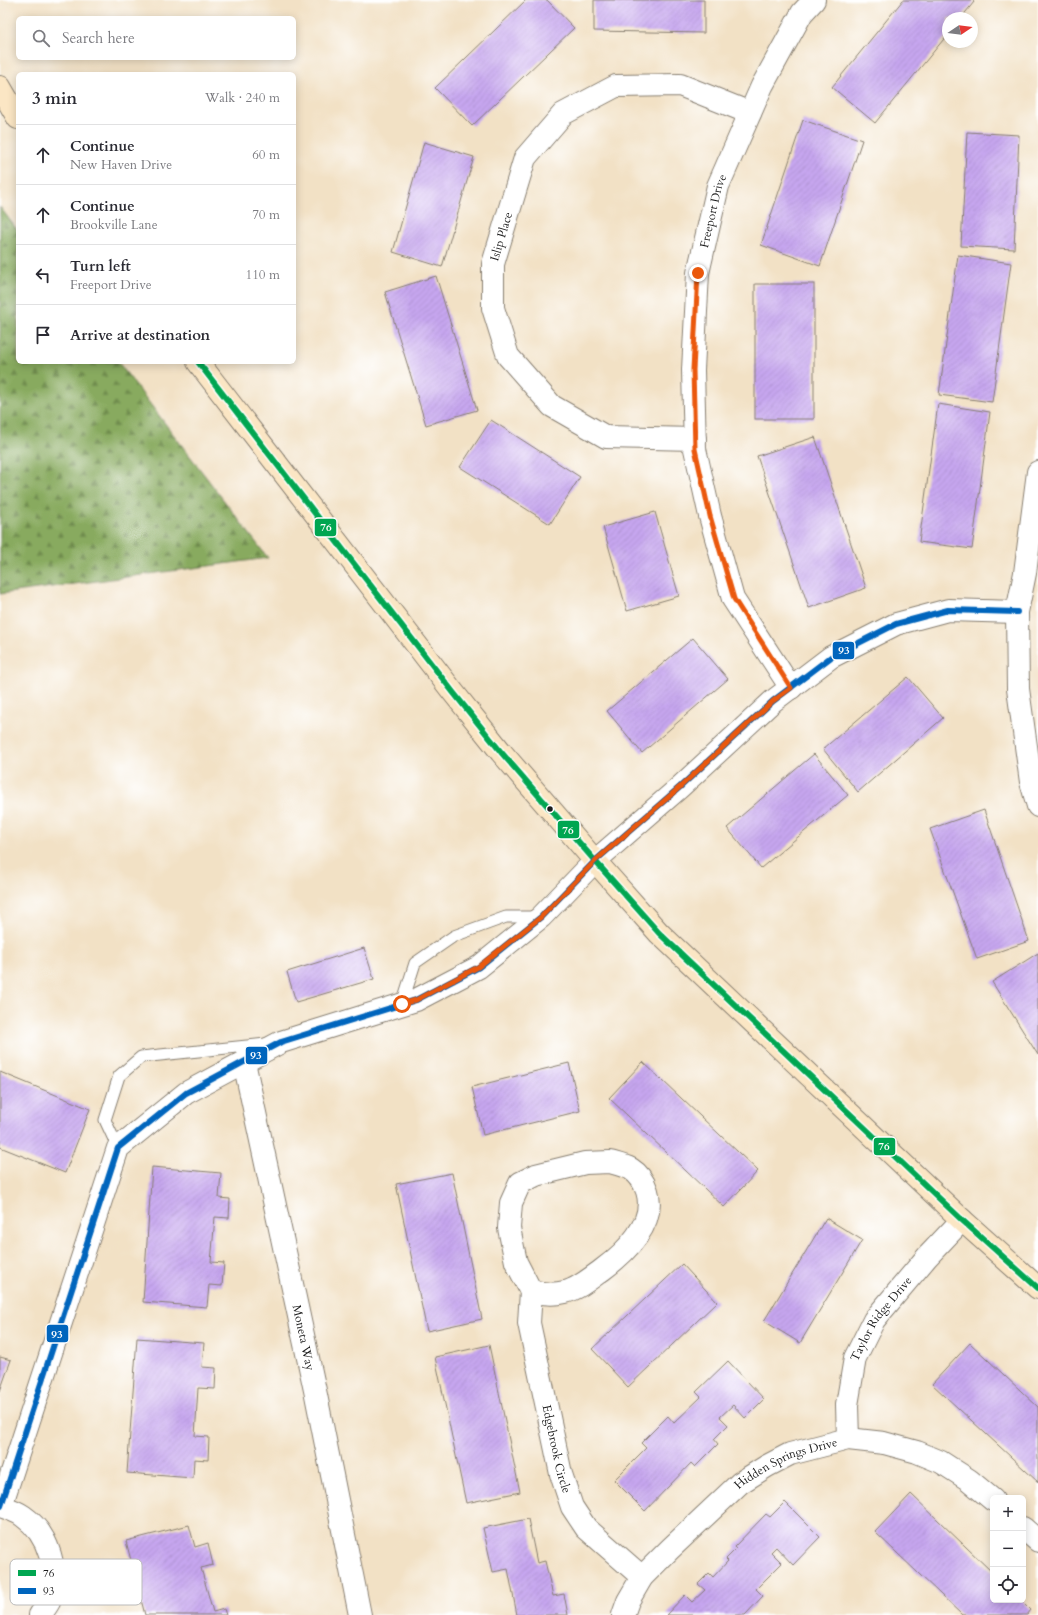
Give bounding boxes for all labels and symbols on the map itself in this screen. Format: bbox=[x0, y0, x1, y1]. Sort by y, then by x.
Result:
north arrow bbox=[942, 12, 978, 48]
street label: Freeport Drive bbox=[696, 172, 730, 249]
street label: Islip Place bbox=[486, 210, 516, 263]
route end bbox=[689, 264, 707, 282]
line badge: 76 bbox=[314, 518, 337, 537]
text: 76 bbox=[320, 520, 332, 535]
line badge: 93 bbox=[832, 641, 855, 660]
text: 93 bbox=[838, 643, 850, 658]
unlabelled marker bbox=[545, 804, 555, 814]
line badge: 76 bbox=[557, 820, 580, 839]
text: 76 bbox=[562, 823, 574, 838]
route start bbox=[393, 995, 411, 1013]
line badge: 93 bbox=[245, 1046, 268, 1065]
text: 93 bbox=[250, 1048, 262, 1063]
line badge: 76 bbox=[873, 1137, 896, 1156]
text: 76 bbox=[878, 1139, 890, 1154]
street label: Taylor Ridge Drive bbox=[847, 1273, 915, 1364]
street label: Moneta Way bbox=[289, 1303, 319, 1373]
line badge: 93 bbox=[46, 1324, 69, 1343]
text: 93 bbox=[51, 1327, 63, 1342]
street label: Edgebrook Circle bbox=[539, 1403, 575, 1495]
street label: Hidden Springs Drive bbox=[731, 1434, 839, 1492]
legend bbox=[10, 1559, 142, 1605]
text: 76 bbox=[43, 1566, 55, 1581]
text: 93 bbox=[43, 1584, 55, 1599]

